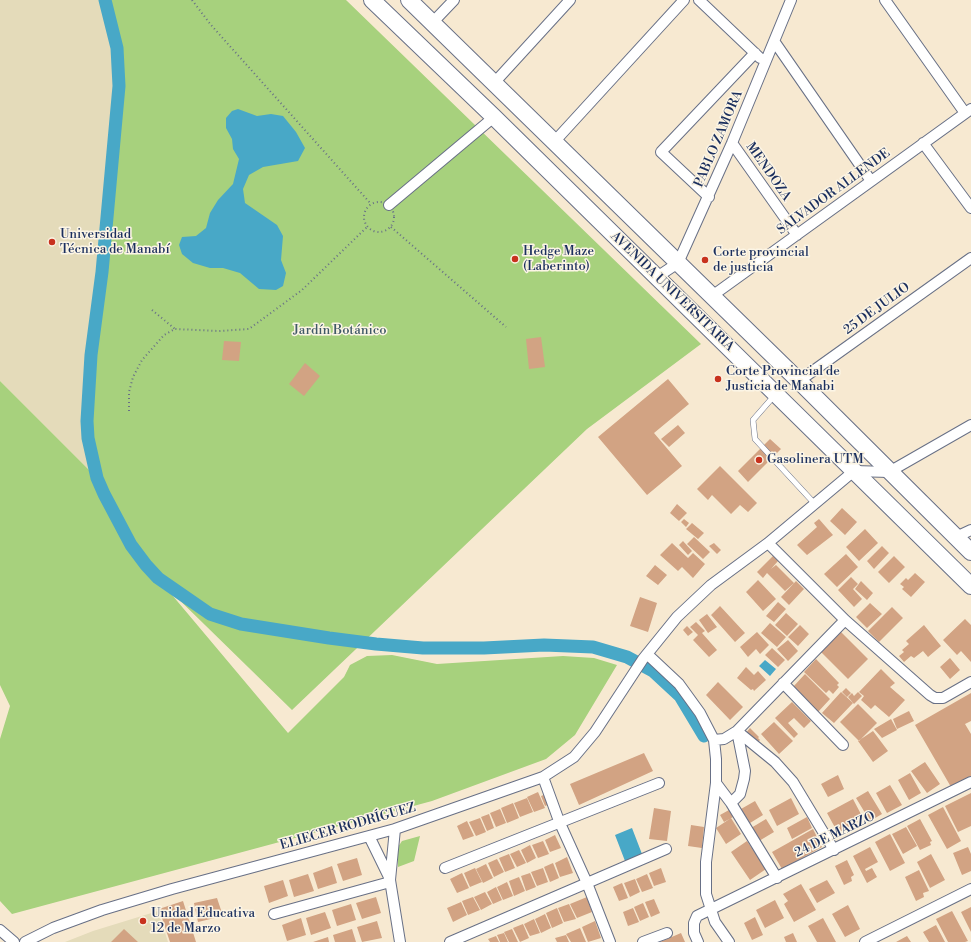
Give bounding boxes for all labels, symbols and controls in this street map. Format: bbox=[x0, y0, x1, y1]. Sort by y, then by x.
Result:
street label: PABLO ZAMORA bbox=[692, 88, 746, 190]
street label: MENDOZA bbox=[742, 140, 794, 204]
street label: SALVADOR ALLENDE bbox=[774, 146, 894, 238]
place label: Universidad Técnica de Manabí bbox=[60, 227, 170, 258]
street label: AVENIDA UNIVERSITARIA bbox=[607, 229, 737, 355]
marker: Universidad Técnica de Manabí bbox=[47, 237, 57, 247]
place label: Hedge Maze (Laberinto) bbox=[523, 244, 594, 275]
place label: Corte provincial de justicia bbox=[713, 245, 809, 276]
marker: Hedge Maze (Laberinto) bbox=[510, 254, 520, 264]
marker: Corte provincial de justicia bbox=[700, 255, 710, 265]
street label: 25 DE JULIO bbox=[841, 280, 913, 338]
park label: Jardín Botánico bbox=[293, 323, 387, 339]
place label: Corte Provincial de Justicia de Manabi bbox=[726, 364, 840, 395]
marker: Corte Provincial de Justicia de Manabi bbox=[713, 374, 723, 384]
place label: Gasolinera UTM bbox=[767, 452, 864, 468]
marker: Gasolinera UTM bbox=[754, 455, 764, 465]
street label: ELIECER RODRÍGUEZ bbox=[278, 800, 418, 854]
street label: 24 DE MARZO bbox=[792, 809, 878, 861]
place label: Unidad Educativa 12 de Marzo bbox=[151, 906, 255, 937]
marker: Unidad Educativa 12 de Marzo bbox=[138, 916, 148, 926]

